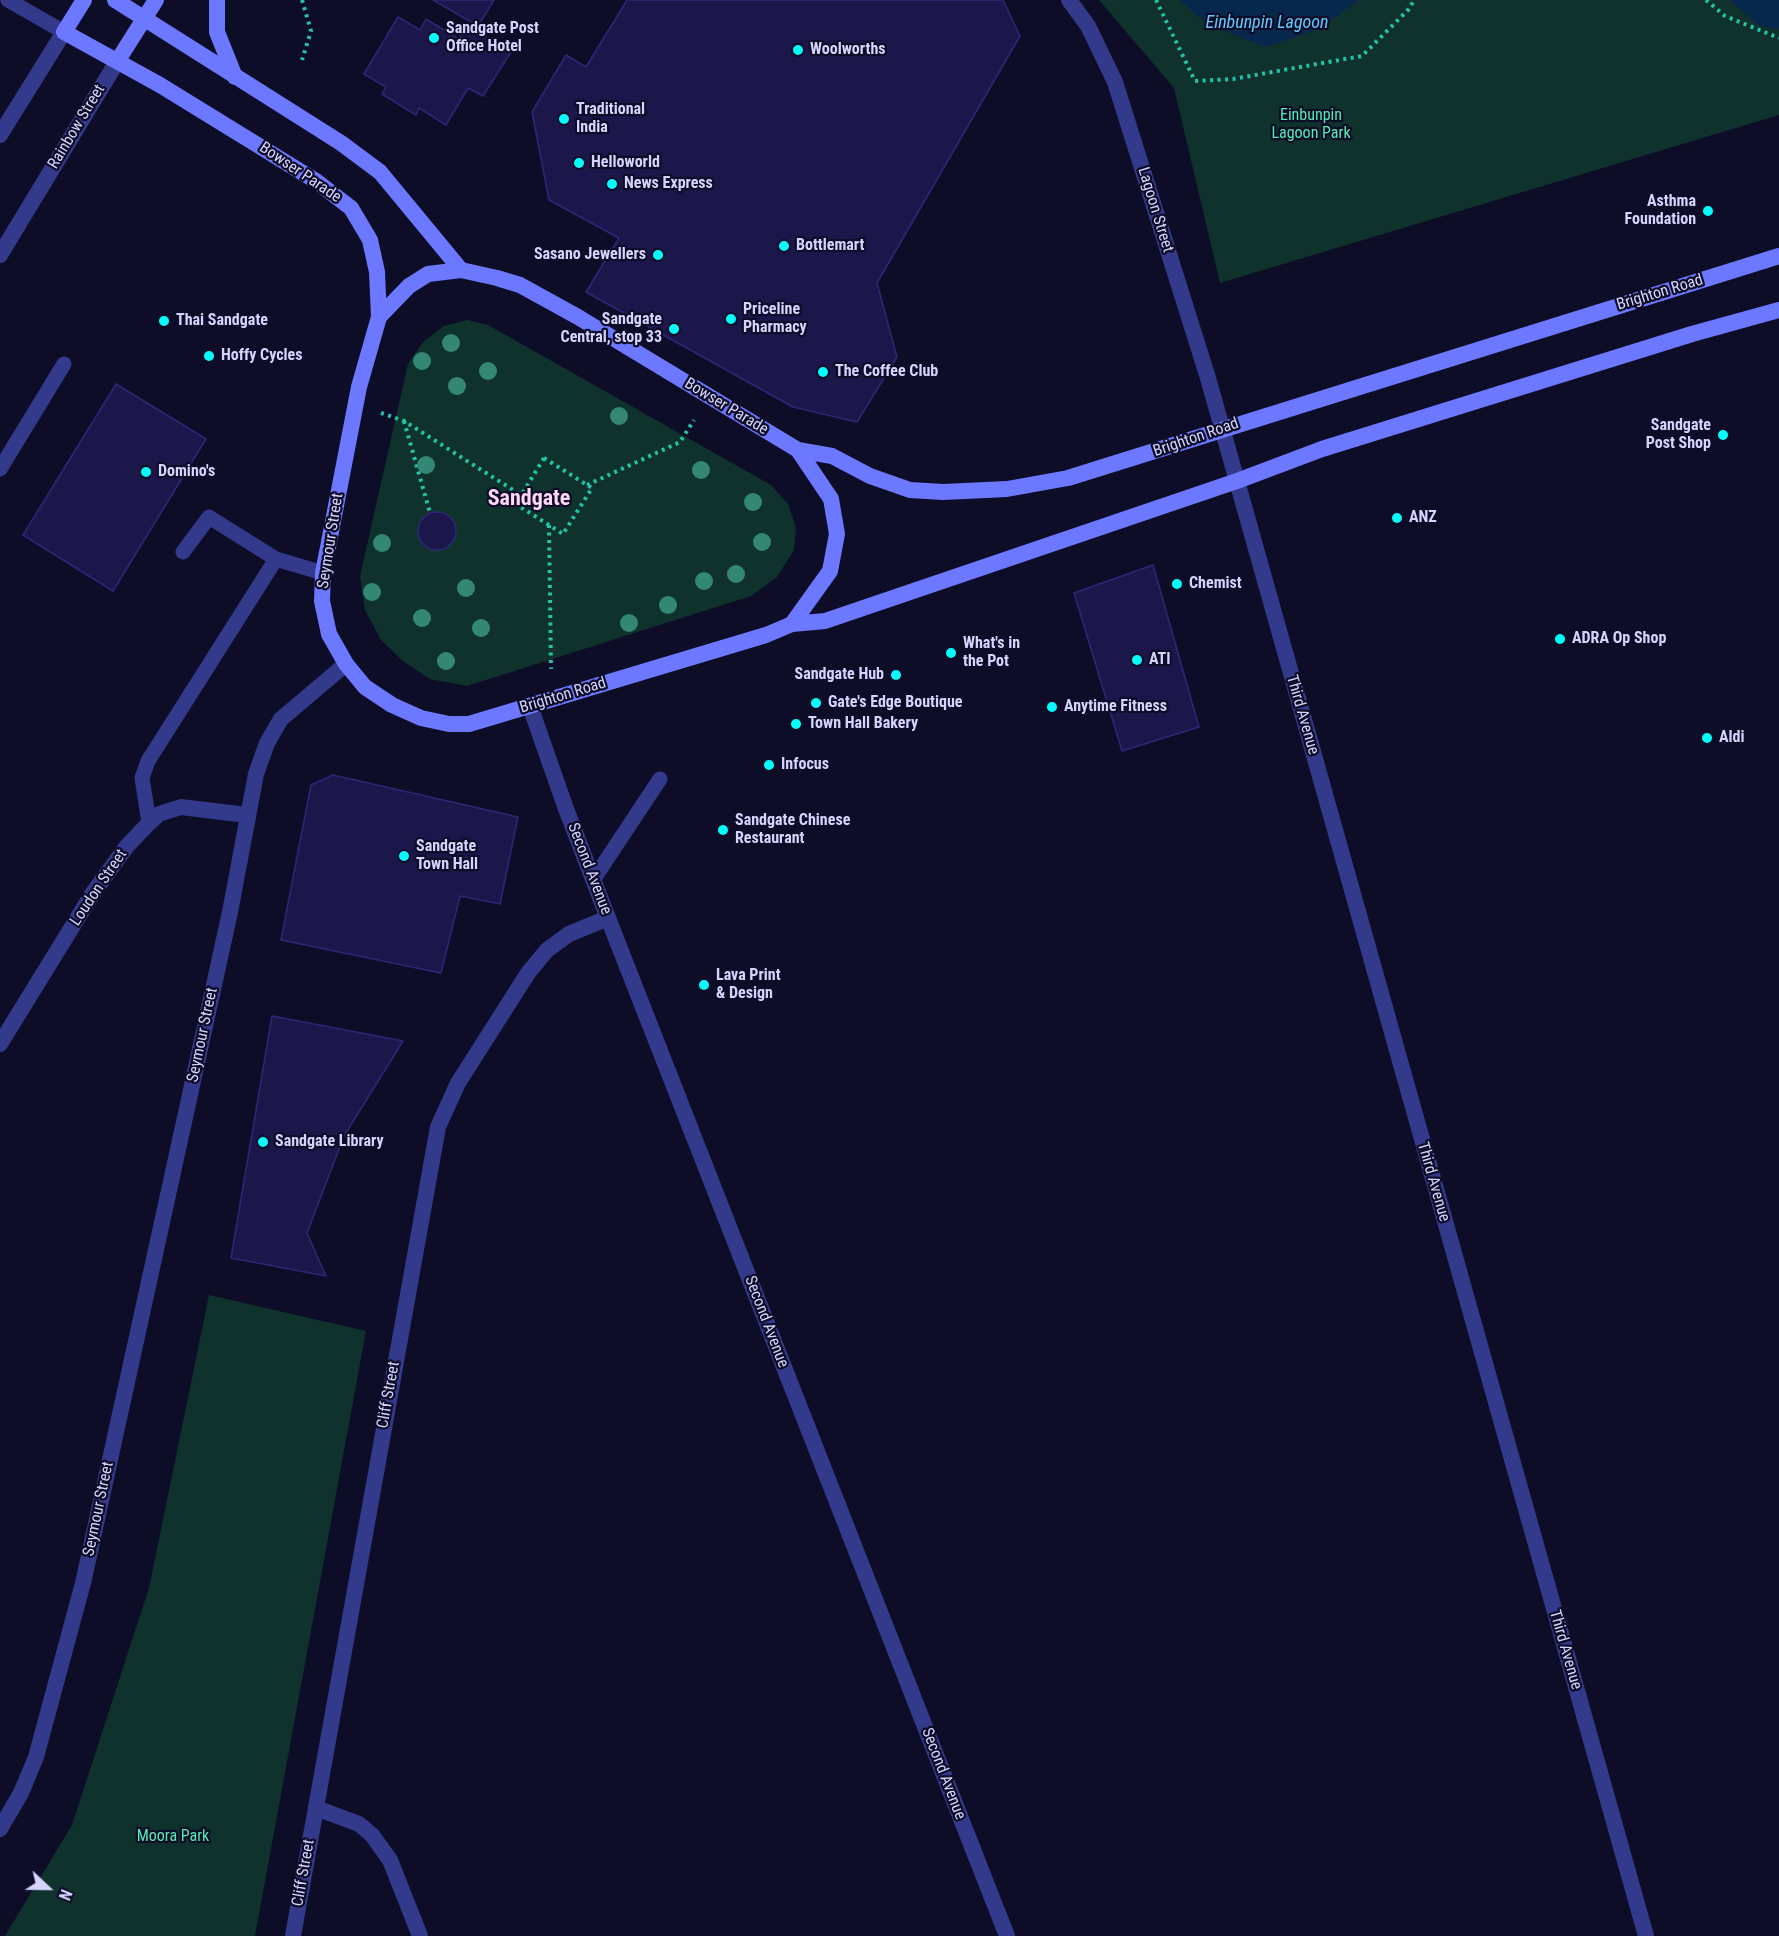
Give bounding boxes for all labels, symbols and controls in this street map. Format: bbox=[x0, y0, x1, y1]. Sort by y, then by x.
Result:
water label: Einbunpin Lagoon bbox=[1205, 12, 1329, 34]
place label: Sandgate Post Office Hotel bbox=[446, 19, 539, 57]
marker: Sandgate Post Office Hotel bbox=[427, 31, 441, 45]
place label: Woolworths bbox=[810, 40, 886, 60]
marker: Woolworths bbox=[791, 43, 805, 57]
street label: Rainbow Street bbox=[44, 81, 110, 173]
place label: Traditional India bbox=[576, 100, 645, 138]
park label: Einbunpin Lagoon Park bbox=[1271, 106, 1351, 144]
marker: Traditional India bbox=[557, 112, 571, 126]
street label: Bowser Parade bbox=[255, 139, 345, 207]
place label: Helloworld bbox=[591, 153, 660, 173]
marker: Helloworld bbox=[572, 156, 586, 170]
street label: Lagoon Street bbox=[1133, 165, 1177, 255]
place label: News Express bbox=[624, 174, 713, 194]
marker: News Express bbox=[605, 177, 619, 191]
place label: Asthma Foundation bbox=[1625, 192, 1696, 230]
marker: Asthma Foundation bbox=[1701, 204, 1715, 218]
place label: Bottlemart bbox=[796, 236, 864, 256]
marker: Bottlemart bbox=[777, 239, 791, 253]
place label: Sasano Jewellers bbox=[534, 245, 646, 265]
marker: Sasano Jewellers bbox=[651, 248, 665, 262]
street label: Brighton Road bbox=[1615, 271, 1705, 315]
place label: Priceline Pharmacy bbox=[743, 300, 807, 338]
place label: Sandgate Central, stop 33 bbox=[561, 310, 662, 348]
place label: Thai Sandgate bbox=[176, 311, 268, 331]
marker: Priceline Pharmacy bbox=[724, 312, 738, 326]
marker: Thai Sandgate bbox=[157, 314, 171, 328]
marker: Sandgate Central, stop 33 bbox=[667, 322, 681, 336]
place label: Hoffy Cycles bbox=[221, 346, 303, 366]
marker: Hoffy Cycles bbox=[202, 349, 216, 363]
place label: The Coffee Club bbox=[835, 362, 938, 382]
marker: The Coffee Club bbox=[816, 365, 830, 379]
street label: Bowser Parade bbox=[681, 374, 771, 440]
street label: Brighton Road bbox=[1151, 414, 1241, 462]
place label: Sandgate Post Shop bbox=[1646, 416, 1711, 454]
marker: Sandgate Post Shop bbox=[1716, 428, 1730, 442]
place label: Domino's bbox=[158, 462, 215, 482]
marker: Domino's bbox=[139, 465, 153, 479]
district label: Sandgate bbox=[488, 486, 570, 512]
street label: Seymour Street bbox=[314, 492, 348, 590]
place label: ANZ bbox=[1409, 508, 1437, 528]
marker: ANZ bbox=[1390, 511, 1404, 525]
place label: Chemist bbox=[1189, 574, 1242, 594]
marker: Chemist bbox=[1170, 577, 1184, 591]
place label: ADRA Op Shop bbox=[1572, 629, 1666, 649]
marker: ADRA Op Shop bbox=[1553, 632, 1567, 646]
place label: What's in the Pot bbox=[963, 634, 1020, 672]
marker: What's in the Pot bbox=[944, 646, 958, 660]
place label: ATI bbox=[1149, 650, 1171, 670]
marker: ATI bbox=[1130, 653, 1144, 667]
place label: Sandgate Hub bbox=[795, 665, 884, 685]
marker: Sandgate Hub bbox=[889, 668, 903, 682]
street label: Third Avenue bbox=[1281, 673, 1323, 757]
street label: Brighton Road bbox=[518, 674, 608, 718]
place label: Gate's Edge Boutique bbox=[828, 693, 962, 713]
marker: Gate's Edge Boutique bbox=[809, 696, 823, 710]
place label: Anytime Fitness bbox=[1064, 697, 1167, 717]
marker: Anytime Fitness bbox=[1045, 700, 1059, 714]
place label: Town Hall Bakery bbox=[808, 714, 918, 734]
marker: Town Hall Bakery bbox=[789, 717, 803, 731]
place label: Aldi bbox=[1719, 728, 1745, 748]
marker: Aldi bbox=[1700, 731, 1714, 745]
place label: Infocus bbox=[781, 755, 829, 775]
marker: Infocus bbox=[762, 758, 776, 772]
place label: Sandgate Chinese Restaurant bbox=[735, 811, 850, 849]
street label: Second Avenue bbox=[563, 820, 615, 918]
marker: Sandgate Chinese Restaurant bbox=[716, 823, 730, 837]
place label: Sandgate Town Hall bbox=[416, 837, 478, 875]
street label: Loudon Street bbox=[66, 846, 132, 930]
marker: Sandgate Town Hall bbox=[397, 849, 411, 863]
place label: Lava Print & Design bbox=[716, 966, 781, 1004]
marker: Lava Print & Design bbox=[697, 978, 711, 992]
street label: Seymour Street bbox=[184, 986, 222, 1084]
place label: Sandgate Library bbox=[275, 1132, 384, 1152]
marker: Sandgate Library bbox=[256, 1135, 270, 1149]
street label: Third Avenue bbox=[1412, 1140, 1454, 1224]
street label: Second Avenue bbox=[740, 1273, 792, 1371]
street label: Cliff Street bbox=[374, 1360, 404, 1430]
street label: Seymour Street bbox=[80, 1460, 118, 1558]
street label: Third Avenue bbox=[1544, 1608, 1586, 1692]
street label: Second Avenue bbox=[917, 1725, 969, 1823]
park label: Moora Park bbox=[137, 1827, 209, 1847]
street label: Cliff Street bbox=[289, 1838, 319, 1908]
north arrow bbox=[18, 1858, 78, 1918]
text: N bbox=[55, 1887, 76, 1903]

